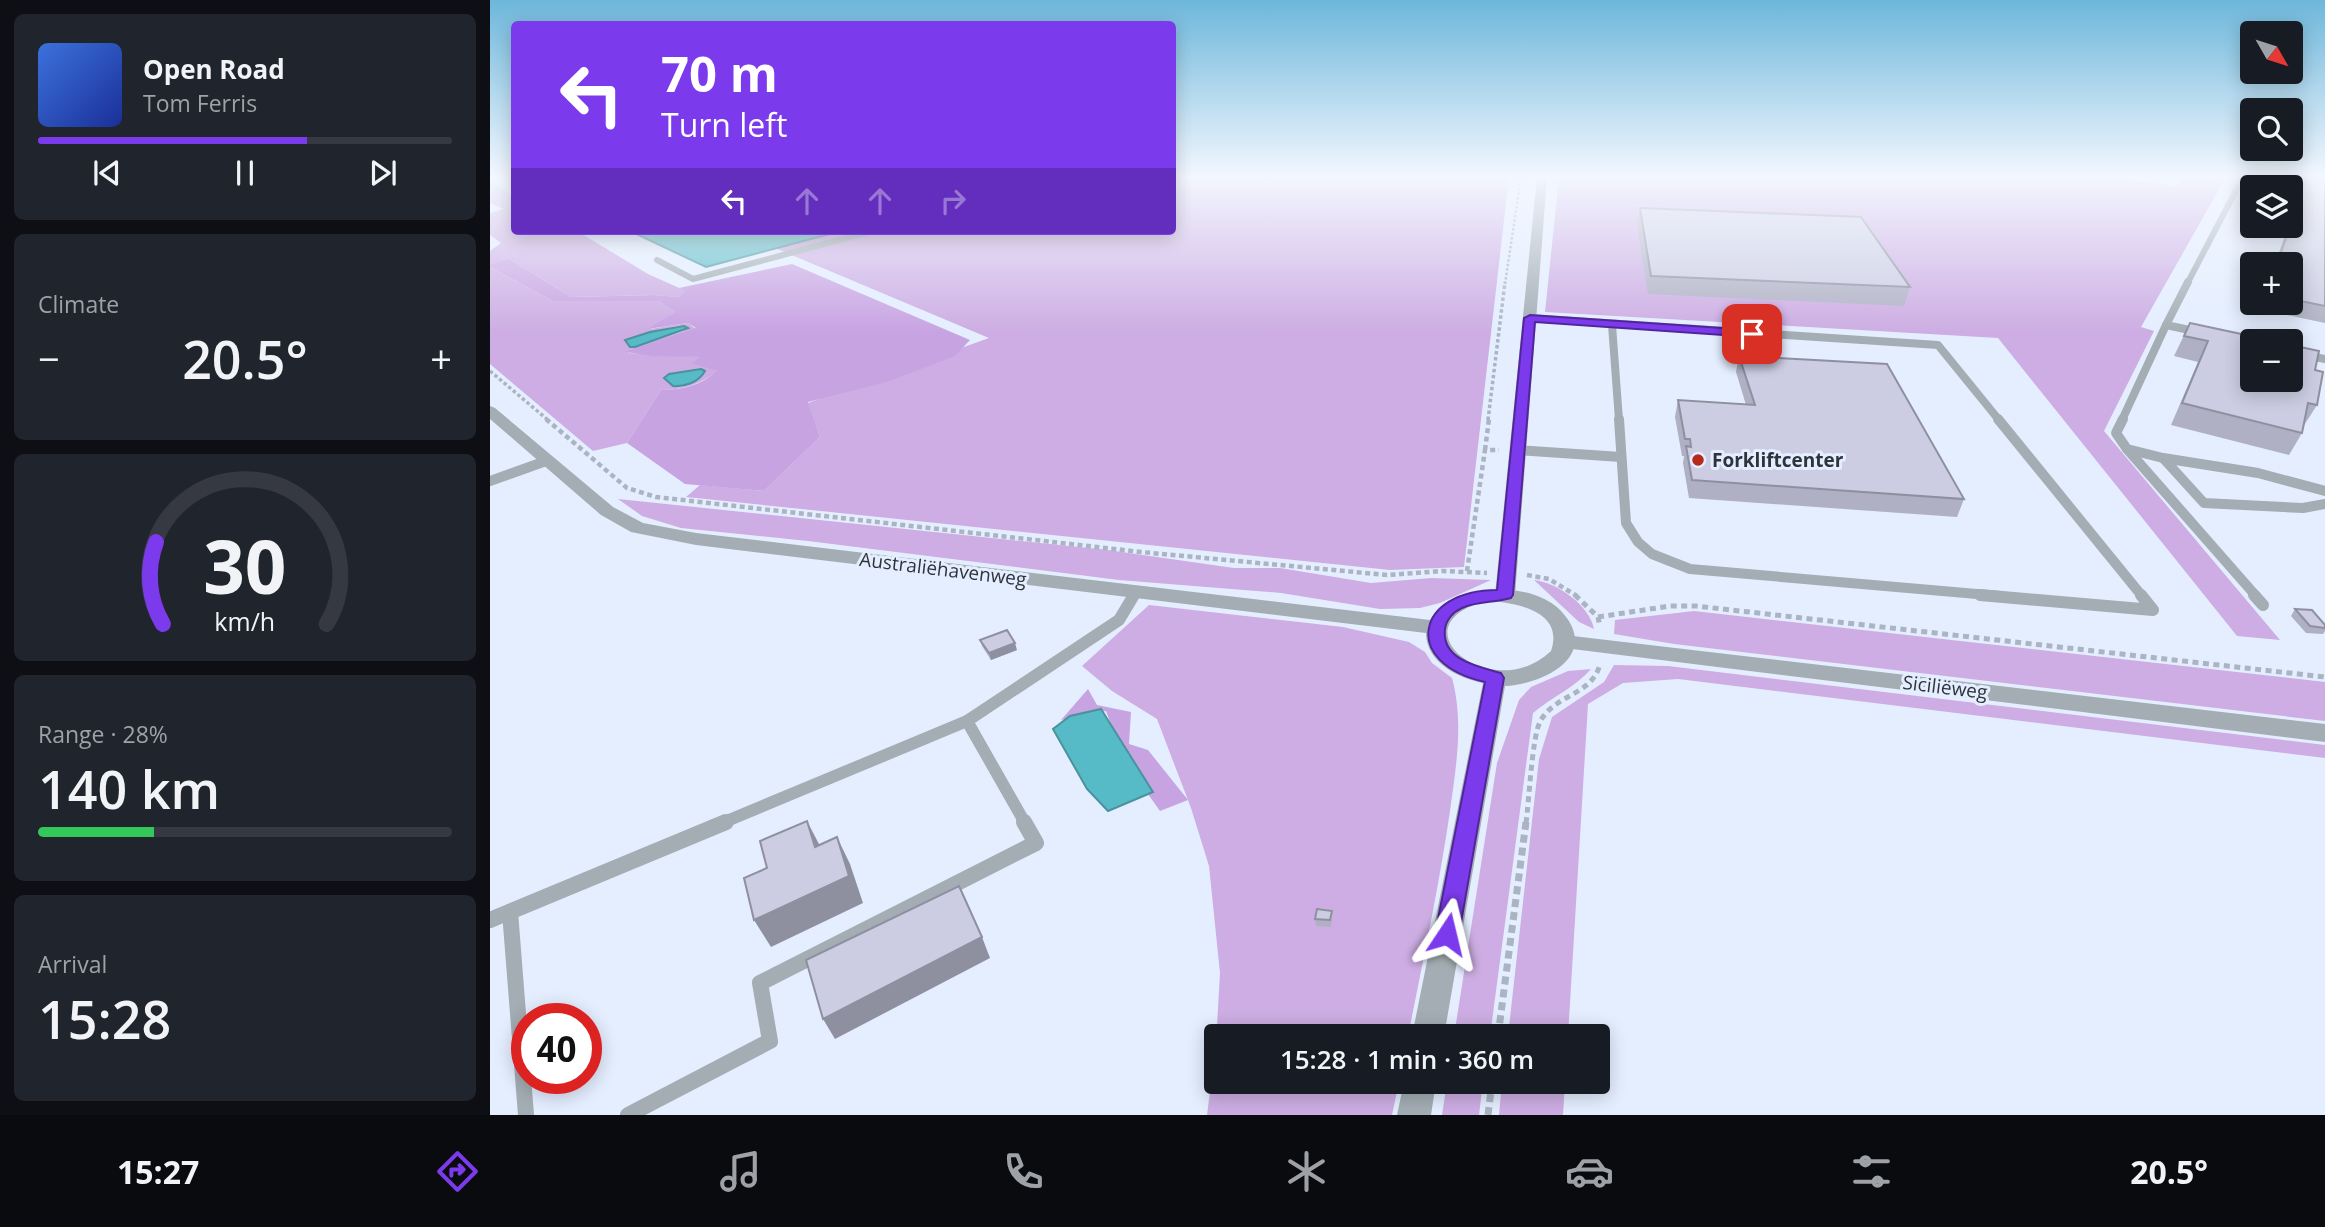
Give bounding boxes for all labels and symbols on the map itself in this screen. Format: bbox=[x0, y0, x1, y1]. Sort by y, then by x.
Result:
north arrow bbox=[2240, 21, 2303, 84]
pin bbox=[1722, 304, 1782, 364]
place label: Forkliftcenter bbox=[1712, 447, 1844, 473]
marker: Forkliftcenter bbox=[1690, 452, 1706, 468]
street label: Australiëhavenweg bbox=[858, 546, 1028, 592]
street label: Siciliëweg bbox=[1901, 669, 1989, 705]
position arrow bbox=[1410, 897, 1484, 971]
speed limit sign: 40 bbox=[511, 1003, 602, 1094]

